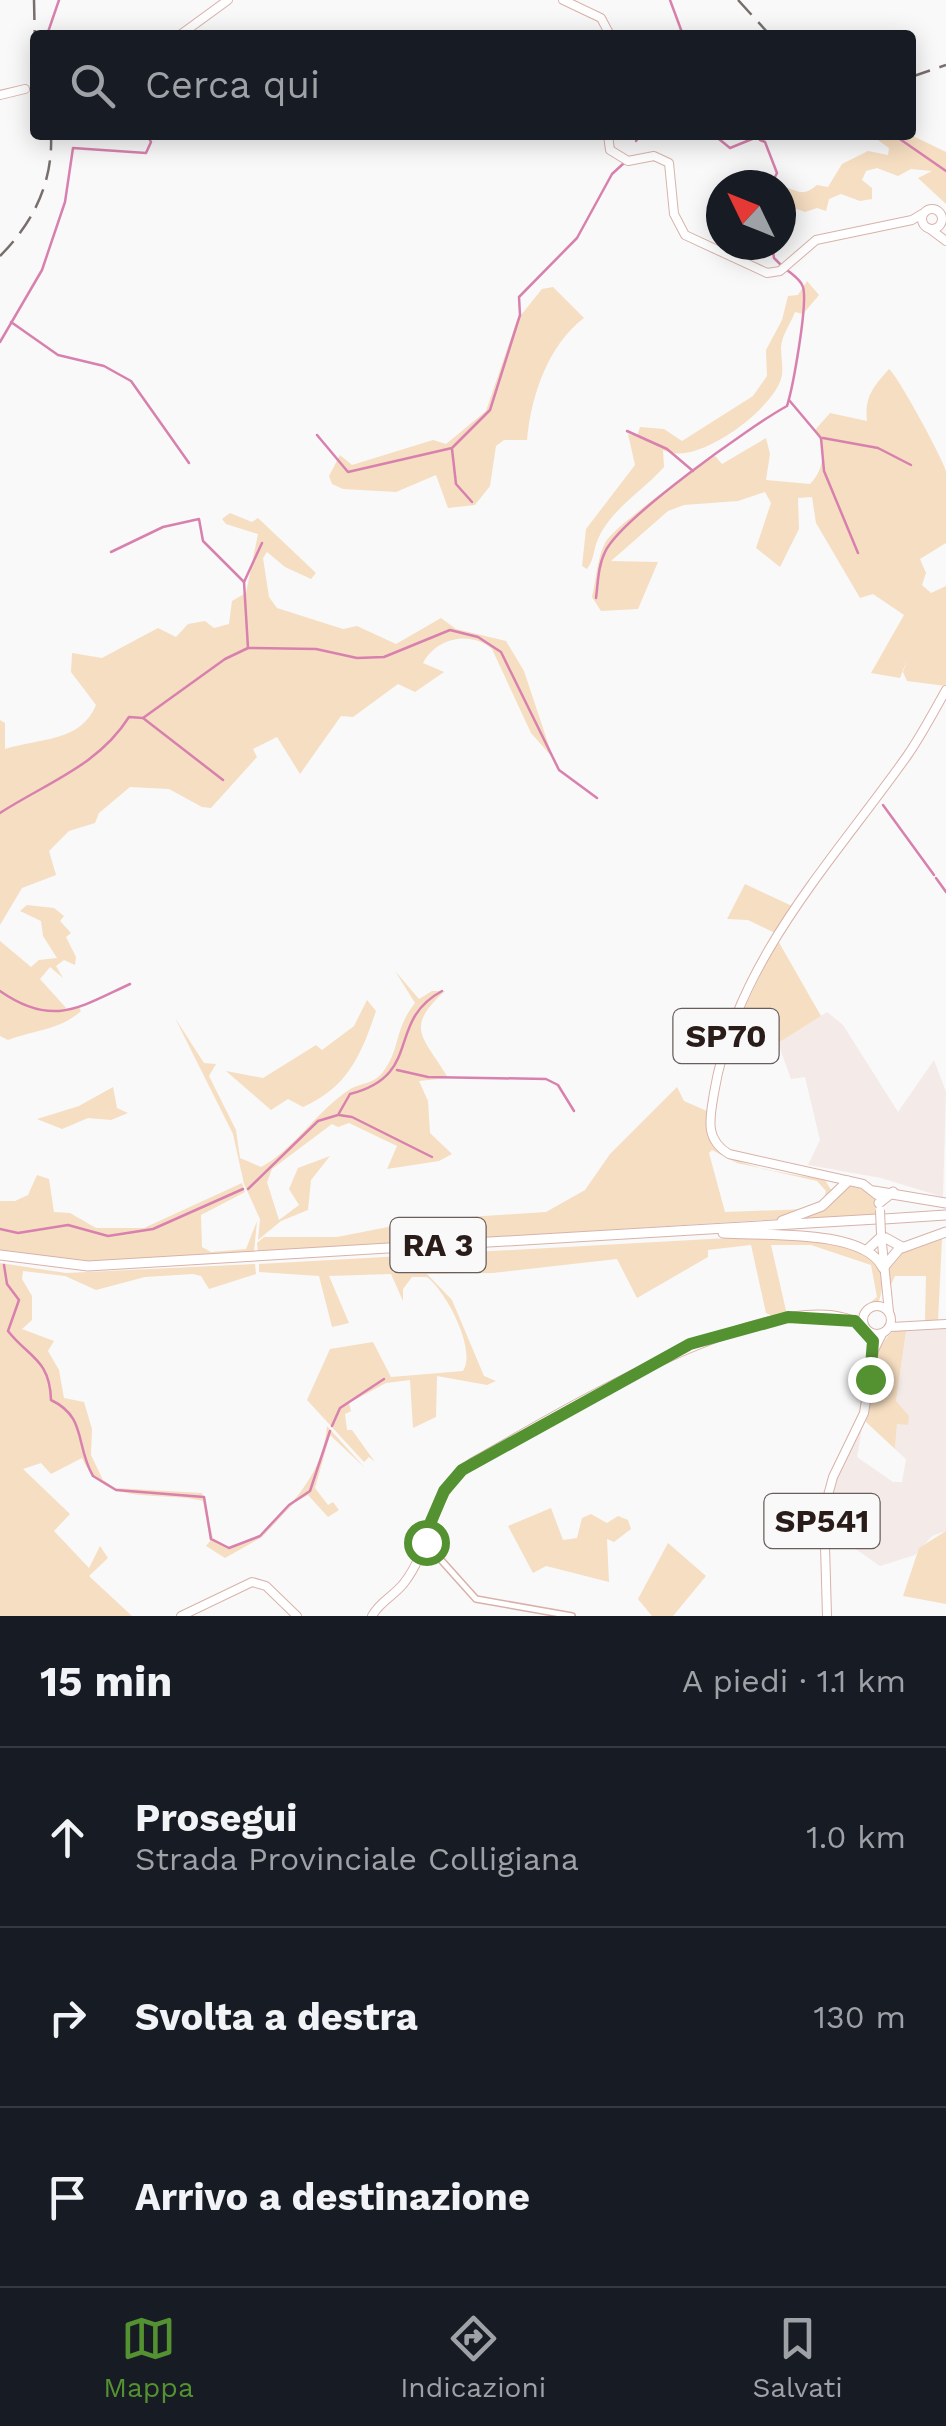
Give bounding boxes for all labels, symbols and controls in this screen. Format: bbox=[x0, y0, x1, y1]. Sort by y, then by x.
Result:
search box bbox=[30, 30, 916, 140]
icon: search bbox=[65, 58, 120, 113]
text: Cerca qui bbox=[145, 63, 320, 107]
north arrow bbox=[706, 170, 796, 260]
road number: SP70 bbox=[674, 1009, 778, 1063]
road number: RA 3 bbox=[390, 1218, 486, 1272]
route end bbox=[848, 1357, 894, 1403]
road number: SP541 bbox=[764, 1494, 880, 1548]
route start bbox=[404, 1520, 450, 1566]
text: 15 min bbox=[40, 1657, 172, 1706]
text: A piedi · 1.1 km bbox=[682, 1662, 906, 1700]
text: Prosegui bbox=[135, 1796, 297, 1840]
icon: ahead bbox=[40, 1810, 95, 1865]
text: 1.0 km bbox=[806, 1818, 906, 1856]
text: Strada Provinciale Colligiana bbox=[135, 1840, 579, 1878]
icon: right bbox=[40, 1990, 95, 2045]
text: Svolta a destra bbox=[135, 1995, 418, 2039]
text: 130 m bbox=[814, 1998, 906, 2036]
icon: arrive bbox=[40, 2170, 95, 2225]
text: Arrivo a destinazione bbox=[135, 2175, 530, 2219]
tab: Mappa bbox=[103, 2311, 194, 2404]
tab: Indicazioni bbox=[400, 2311, 546, 2404]
tab: Salvati bbox=[753, 2311, 843, 2404]

